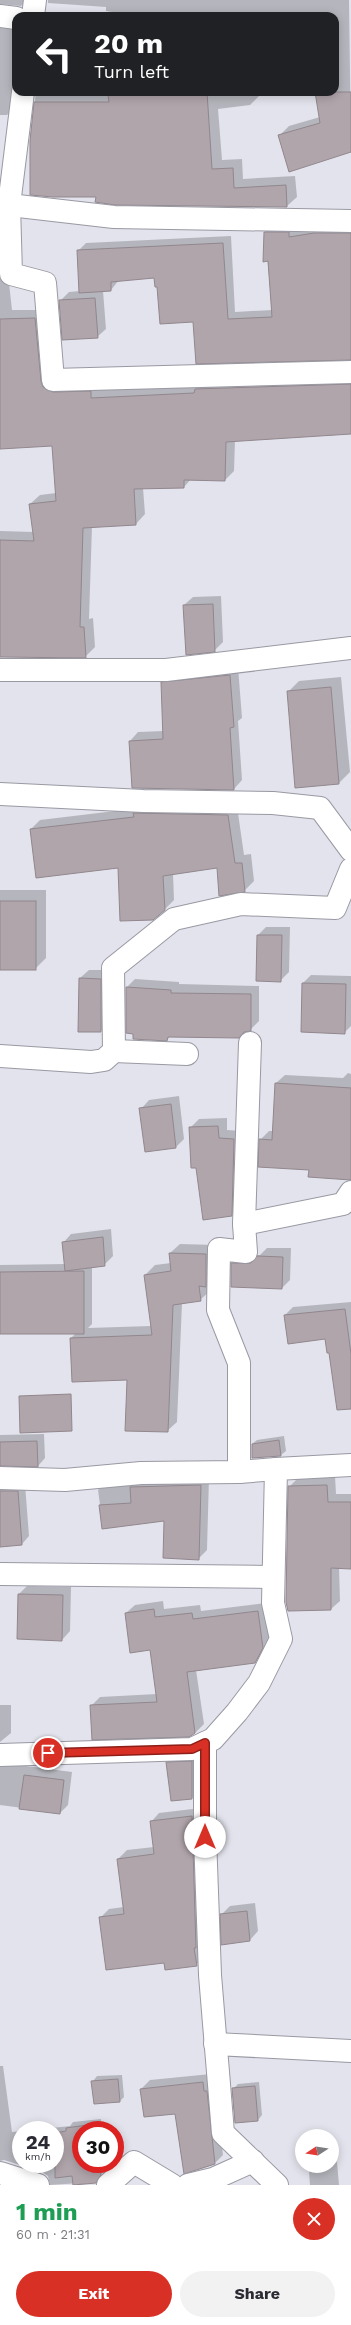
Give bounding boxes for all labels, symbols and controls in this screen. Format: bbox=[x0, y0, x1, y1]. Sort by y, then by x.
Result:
text: 20 m bbox=[94, 27, 163, 60]
icon: left bbox=[28, 28, 80, 80]
text: Turn left bbox=[94, 61, 169, 82]
pin bbox=[31, 1736, 65, 1770]
icon: arrive bbox=[37, 1742, 59, 1764]
position arrow bbox=[184, 1816, 226, 1858]
speed limit sign: 30 bbox=[72, 2121, 124, 2173]
north arrow bbox=[295, 2129, 339, 2173]
map controls bbox=[295, 2129, 339, 2173]
text: 24 bbox=[26, 2130, 50, 2154]
text: km/h bbox=[25, 2151, 51, 2162]
text: 1 min bbox=[16, 2198, 78, 2226]
button: close bbox=[293, 2198, 335, 2240]
text: 60 m · 21:31 bbox=[16, 2227, 90, 2242]
button: Exit bbox=[16, 2271, 172, 2317]
button: Share bbox=[180, 2271, 335, 2317]

